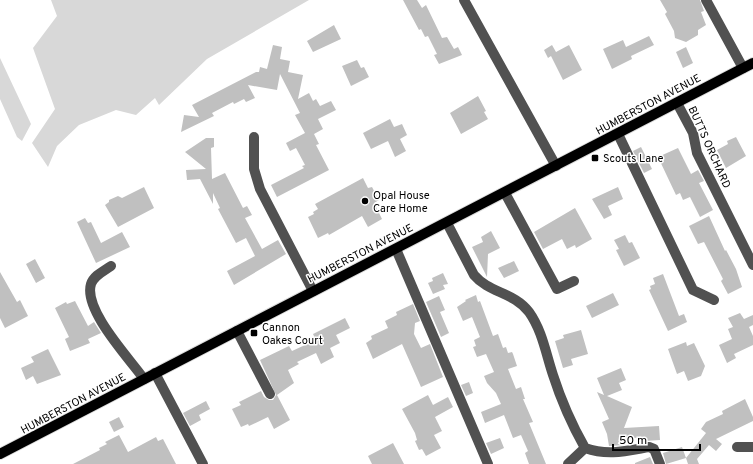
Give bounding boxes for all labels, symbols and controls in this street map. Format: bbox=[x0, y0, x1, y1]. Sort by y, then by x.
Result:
street label: HUMBERSTON AVENUE bbox=[594, 71, 703, 139]
street label: BUTTS ORCHARD bbox=[685, 104, 733, 191]
place label: Scouts Lane bbox=[603, 152, 664, 166]
marker: Scouts Lane bbox=[590, 153, 600, 163]
place label: Opal House Care Home bbox=[373, 189, 430, 216]
marker: Opal House Care Home bbox=[360, 196, 370, 206]
street label: HUMBERSTON AVENUE bbox=[305, 221, 416, 287]
place label: Cannon Oakes Court bbox=[262, 321, 323, 348]
marker: Cannon Oakes Court bbox=[249, 328, 259, 338]
street label: HUMBERSTON AVENUE bbox=[19, 370, 128, 438]
scale bar bbox=[613, 426, 700, 452]
text: 50 m bbox=[619, 433, 647, 449]

